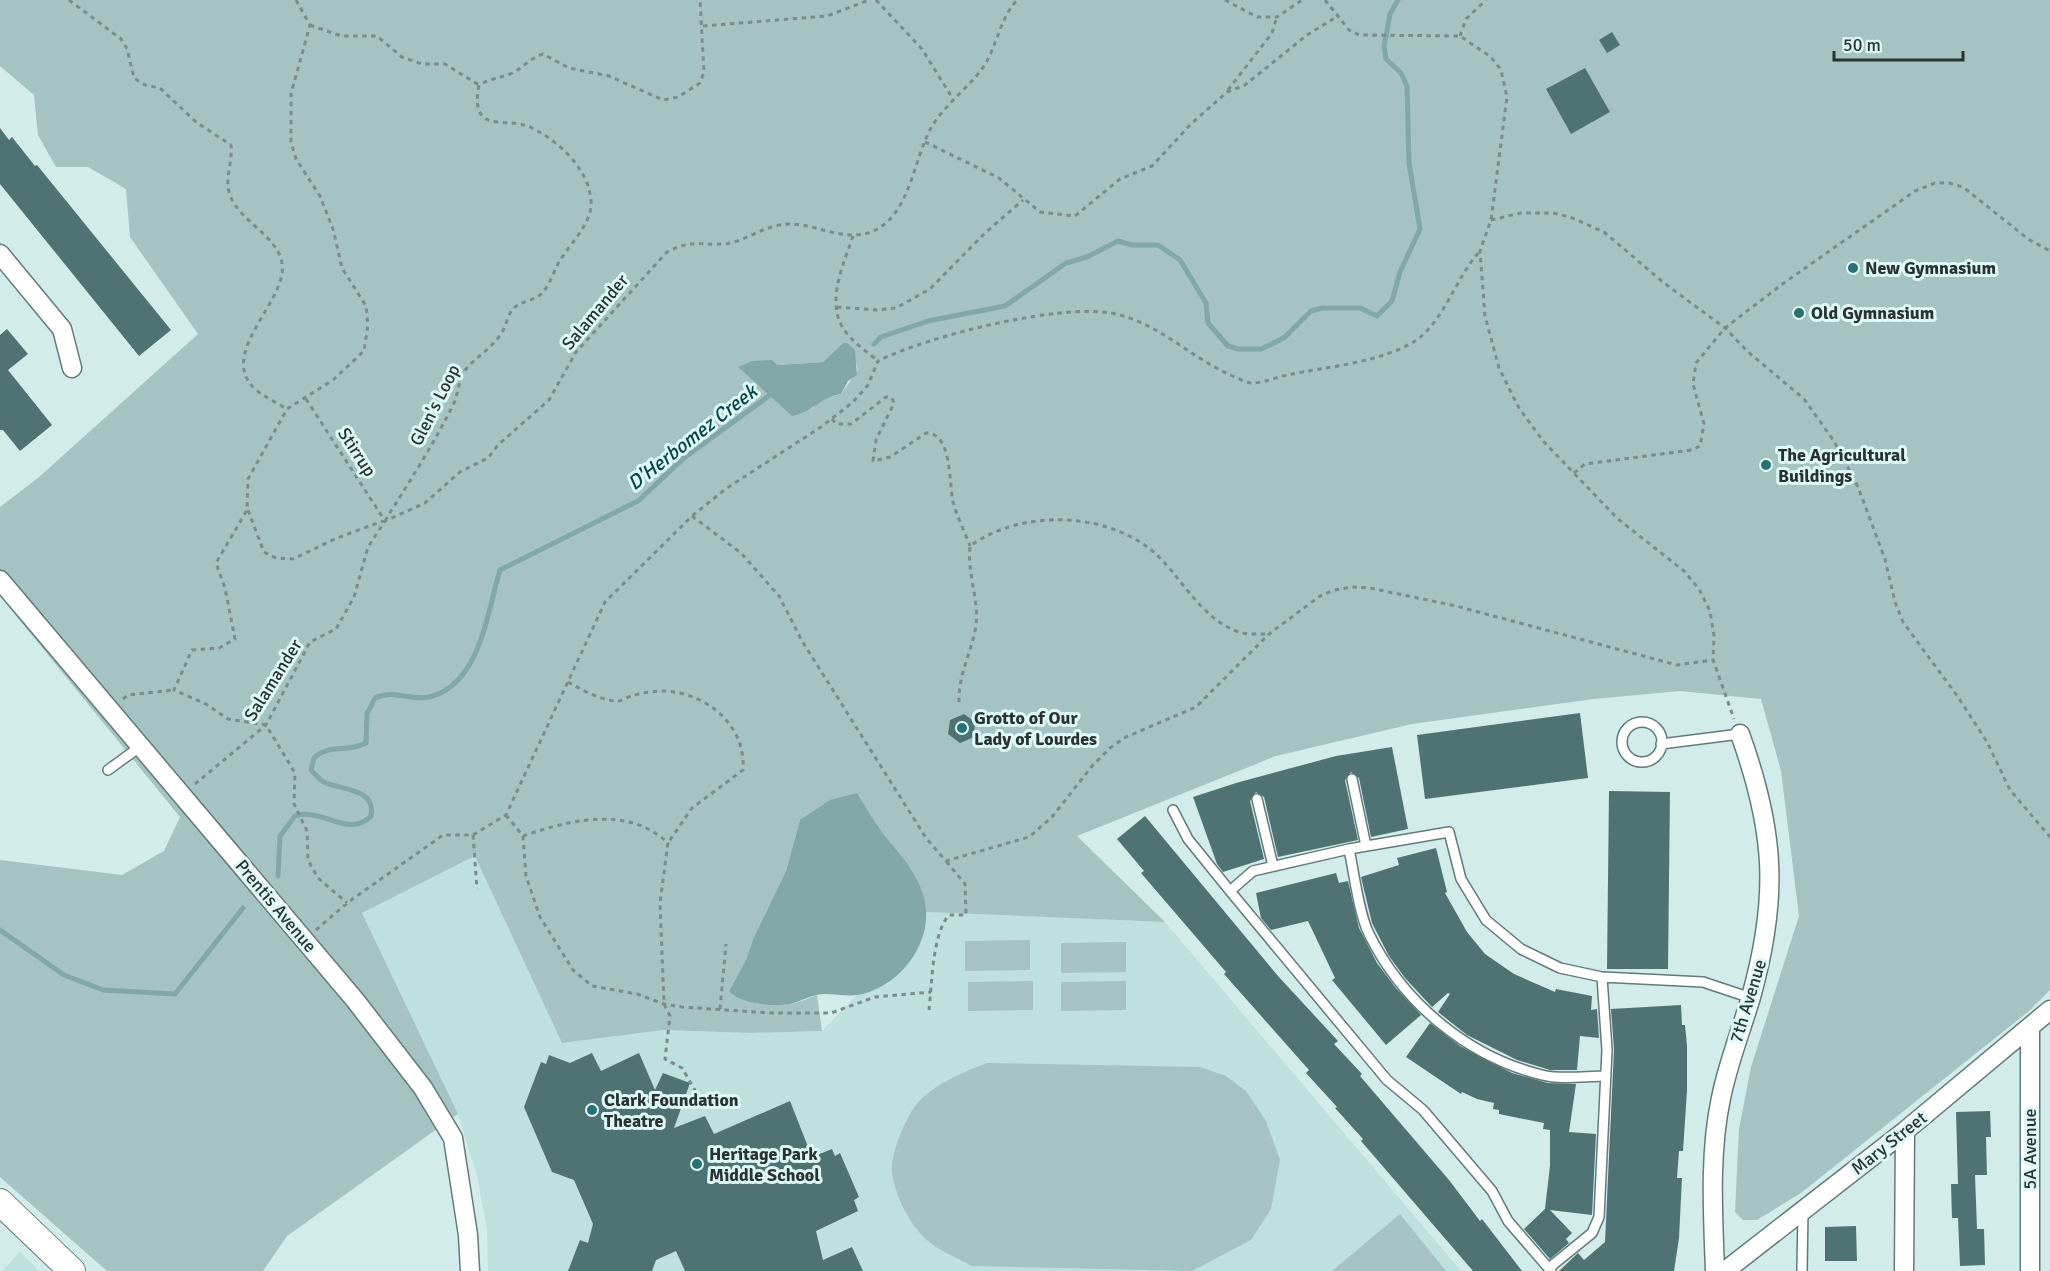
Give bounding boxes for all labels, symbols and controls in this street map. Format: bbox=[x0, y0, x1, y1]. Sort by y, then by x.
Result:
scale bar bbox=[1834, 24, 1963, 62]
text: 50 m bbox=[1843, 34, 1881, 56]
place label: New Gymnasium bbox=[1865, 257, 1996, 279]
marker: New Gymnasium bbox=[1846, 261, 1860, 275]
street label: Salamander bbox=[557, 269, 633, 354]
place label: Old Gymnasium bbox=[1811, 302, 1934, 324]
marker: Old Gymnasium bbox=[1792, 306, 1806, 320]
street label: Glen's Loop bbox=[405, 361, 465, 449]
water label: D'Herbomez Creek bbox=[623, 378, 764, 496]
street label: Stirrup bbox=[333, 423, 381, 481]
place label: The Agricultural Buildings bbox=[1778, 444, 1906, 487]
marker: The Agricultural Buildings bbox=[1759, 458, 1773, 472]
street label: Salamander bbox=[239, 635, 307, 725]
place label: Grotto of Our Lady of Lourdes bbox=[974, 707, 1097, 750]
marker: Grotto of Our Lady of Lourdes bbox=[955, 721, 969, 735]
street label: Prentis Avenue bbox=[231, 855, 321, 957]
street label: 7th Avenue bbox=[1725, 957, 1771, 1045]
place label: Clark Foundation Theatre bbox=[604, 1089, 739, 1132]
marker: Clark Foundation Theatre bbox=[585, 1103, 599, 1117]
street label: Mary Street bbox=[1847, 1107, 1931, 1179]
street label: 5A Avenue bbox=[2019, 1109, 2041, 1190]
place label: Heritage Park Middle School bbox=[709, 1143, 820, 1186]
marker: Heritage Park Middle School bbox=[690, 1157, 704, 1171]

